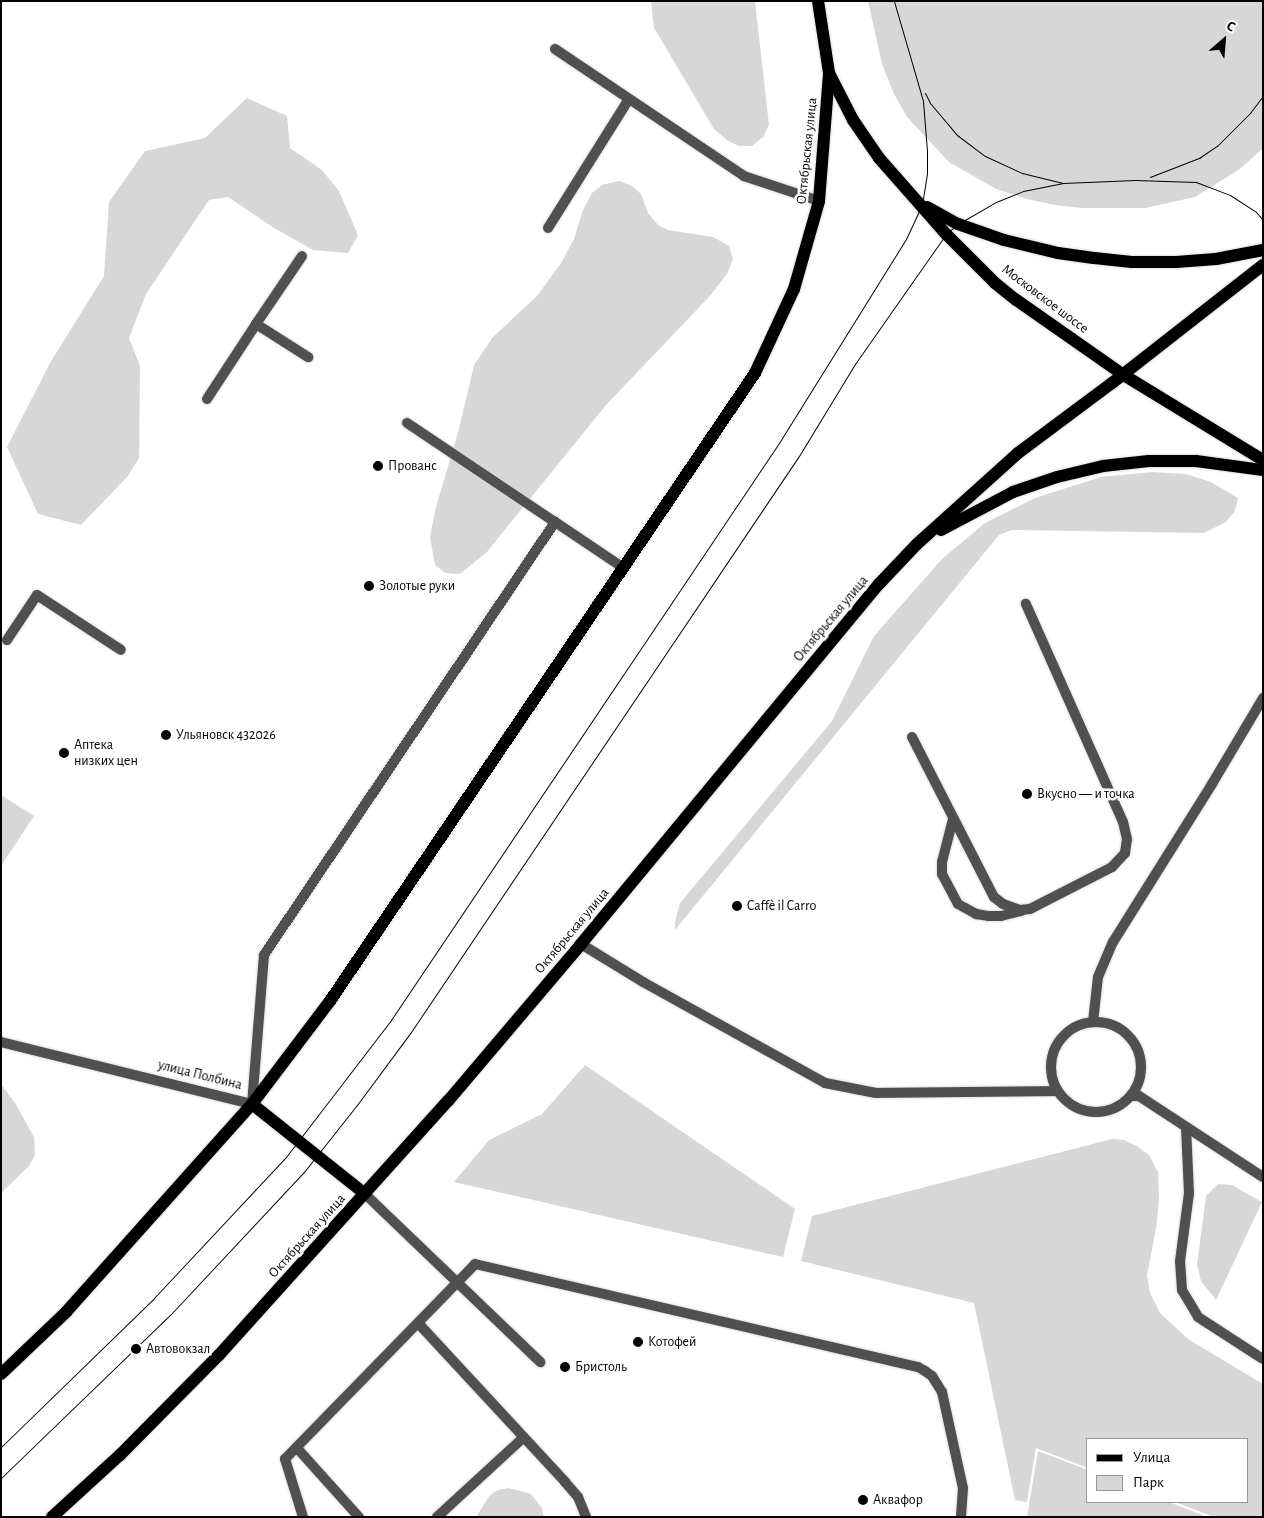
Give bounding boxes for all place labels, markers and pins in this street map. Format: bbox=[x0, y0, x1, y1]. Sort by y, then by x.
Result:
place label: Прованс bbox=[388, 458, 437, 474]
marker: Прованс bbox=[372, 460, 384, 472]
place label: Золотые руки bbox=[379, 578, 455, 594]
marker: Золотые руки bbox=[363, 580, 375, 592]
place label: Ульяновск 432026 bbox=[176, 727, 276, 743]
marker: Ульяновск 432026 bbox=[160, 729, 172, 741]
place label: Аптека низких цен bbox=[74, 737, 138, 770]
marker: Аптека низких цен bbox=[58, 747, 70, 759]
place label: Вкусно — и точка bbox=[1037, 786, 1135, 802]
marker: Вкусно — и точка bbox=[1021, 788, 1033, 800]
place label: Caffè il Carro bbox=[747, 898, 816, 914]
marker: Caffè il Carro bbox=[731, 900, 743, 912]
place label: Котофей bbox=[648, 1334, 696, 1350]
marker: Котофей bbox=[632, 1336, 644, 1348]
place label: Автовокзал bbox=[146, 1341, 210, 1357]
marker: Автовокзал bbox=[130, 1343, 142, 1355]
place label: Бристоль bbox=[575, 1359, 627, 1375]
marker: Бристоль bbox=[559, 1361, 571, 1373]
place label: Аквафор bbox=[873, 1492, 923, 1508]
marker: Аквафор bbox=[857, 1494, 869, 1506]

